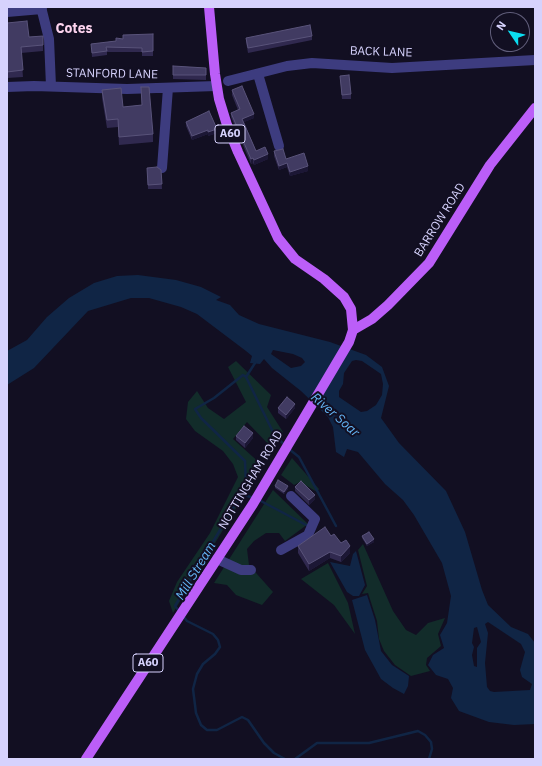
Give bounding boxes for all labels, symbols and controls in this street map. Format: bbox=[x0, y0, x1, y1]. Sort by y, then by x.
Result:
north arrow bbox=[490, 12, 530, 52]
text: N bbox=[493, 18, 509, 33]
district label: Cotes bbox=[55, 21, 93, 37]
street label: BACK LANE bbox=[350, 44, 412, 60]
street label: STANFORD LANE bbox=[66, 66, 158, 82]
road number: A60 bbox=[215, 125, 245, 143]
street label: BARROW ROAD bbox=[412, 180, 468, 260]
water label: River Soar bbox=[308, 390, 362, 440]
street label: NOTTINGHAM ROAD bbox=[216, 428, 286, 532]
water label: Mill Stream bbox=[173, 539, 219, 603]
road number: A60 bbox=[133, 654, 163, 672]

